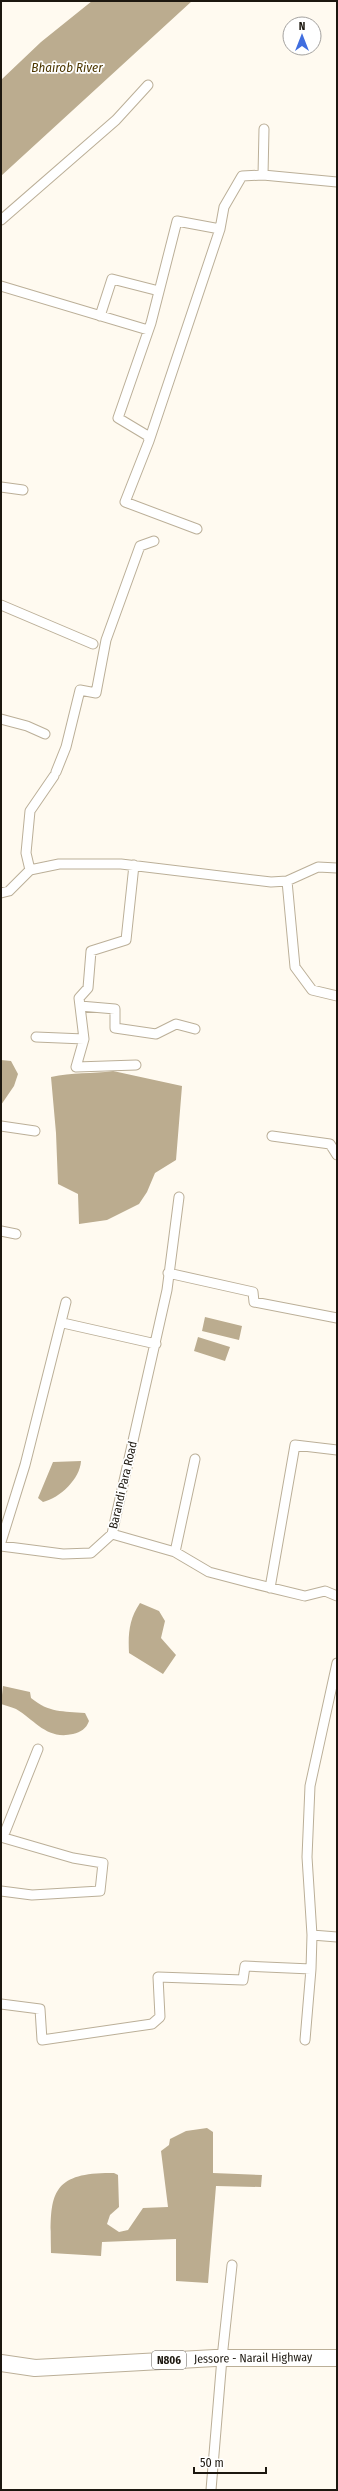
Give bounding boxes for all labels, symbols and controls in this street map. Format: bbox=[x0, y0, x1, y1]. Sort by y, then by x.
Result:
north arrow bbox=[282, 16, 322, 56]
text: N bbox=[299, 20, 305, 33]
water label: Bhairob River bbox=[31, 60, 103, 75]
street label: Barandi Para Road bbox=[106, 1440, 140, 1530]
street label: Jessore - Narail Highway bbox=[194, 2350, 313, 2366]
road number: N806 bbox=[152, 2351, 186, 2369]
scale bar bbox=[194, 2449, 266, 2475]
text: 50 m bbox=[200, 2456, 224, 2470]

